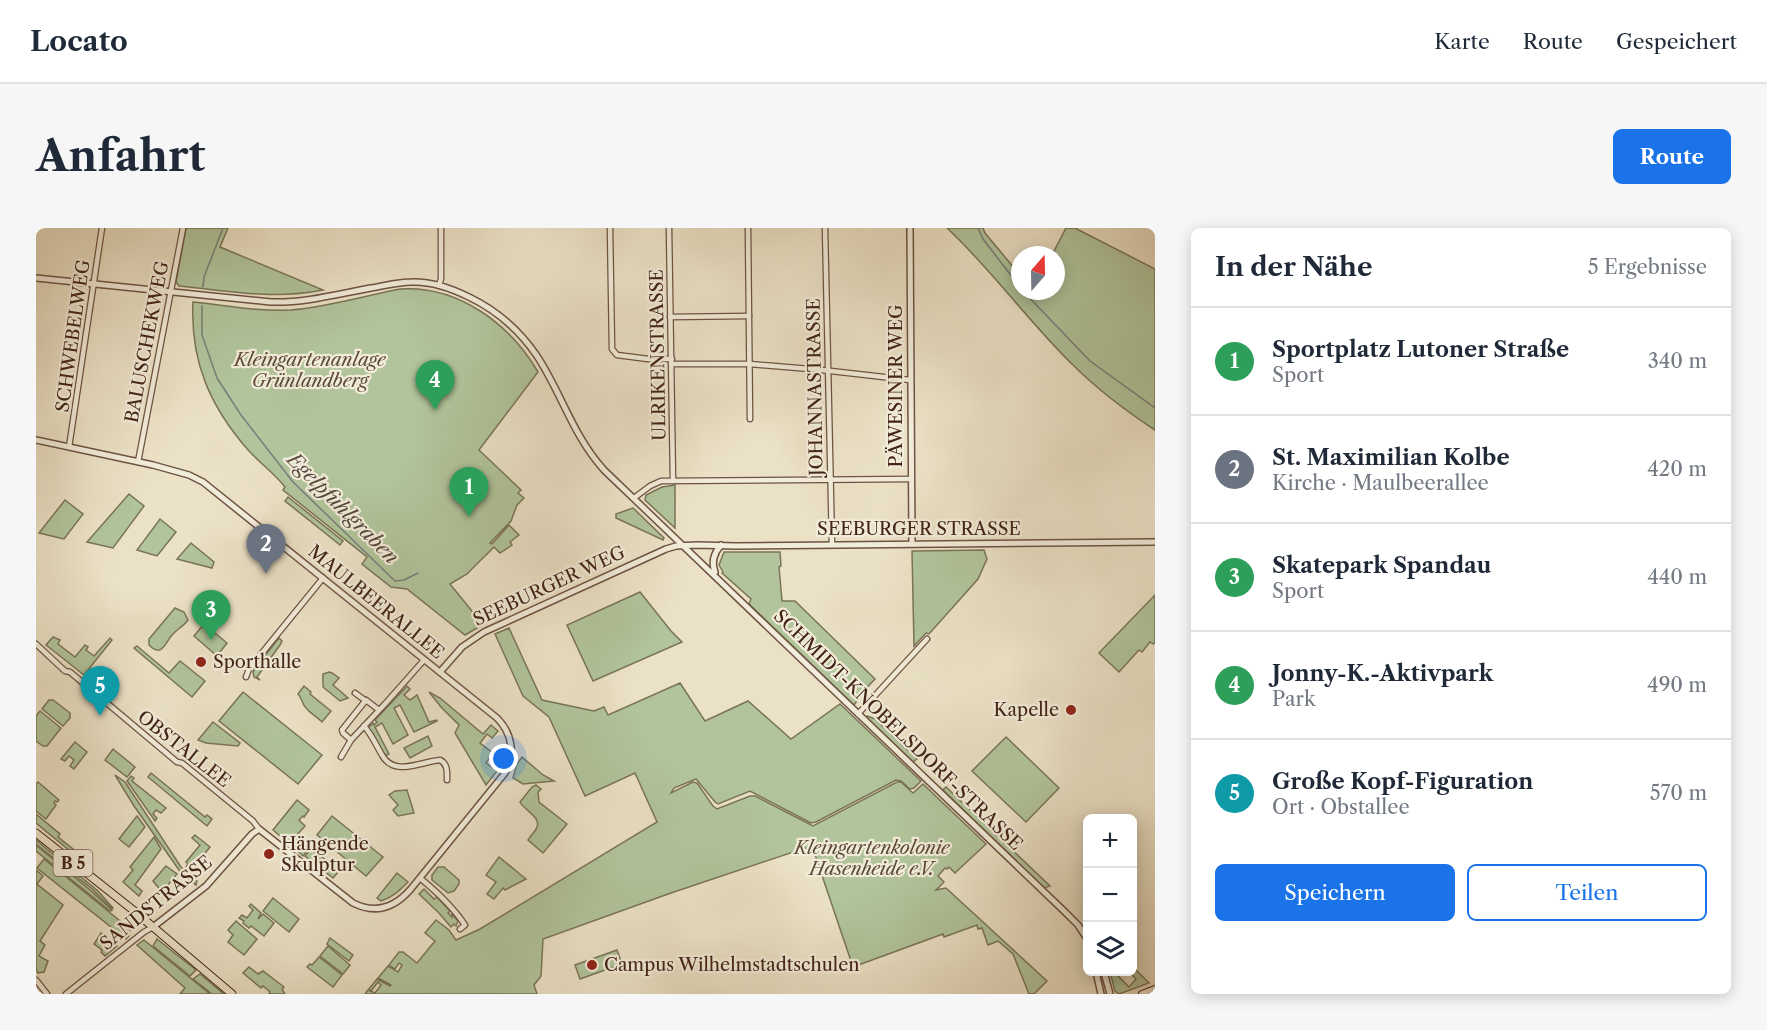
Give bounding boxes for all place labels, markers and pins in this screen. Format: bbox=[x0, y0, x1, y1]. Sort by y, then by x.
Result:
pin: 4 bbox=[416, 360, 454, 410]
pin: 1 bbox=[450, 468, 488, 517]
pin: 2 bbox=[246, 524, 286, 574]
pin: 3 bbox=[192, 590, 231, 640]
place label: Sporthalle bbox=[213, 651, 301, 673]
marker: Sporthalle bbox=[194, 655, 208, 669]
pin: 5 bbox=[80, 666, 120, 716]
place label: Kapelle bbox=[994, 699, 1059, 721]
marker: Kapelle bbox=[1064, 703, 1078, 717]
place label: Hängende Skulptur bbox=[281, 833, 369, 876]
marker: Hängende Skulptur bbox=[262, 847, 276, 861]
place label: Campus Wilhelmstadtschulen bbox=[604, 954, 860, 976]
marker: Campus Wilhelmstadtschulen bbox=[585, 958, 599, 972]

